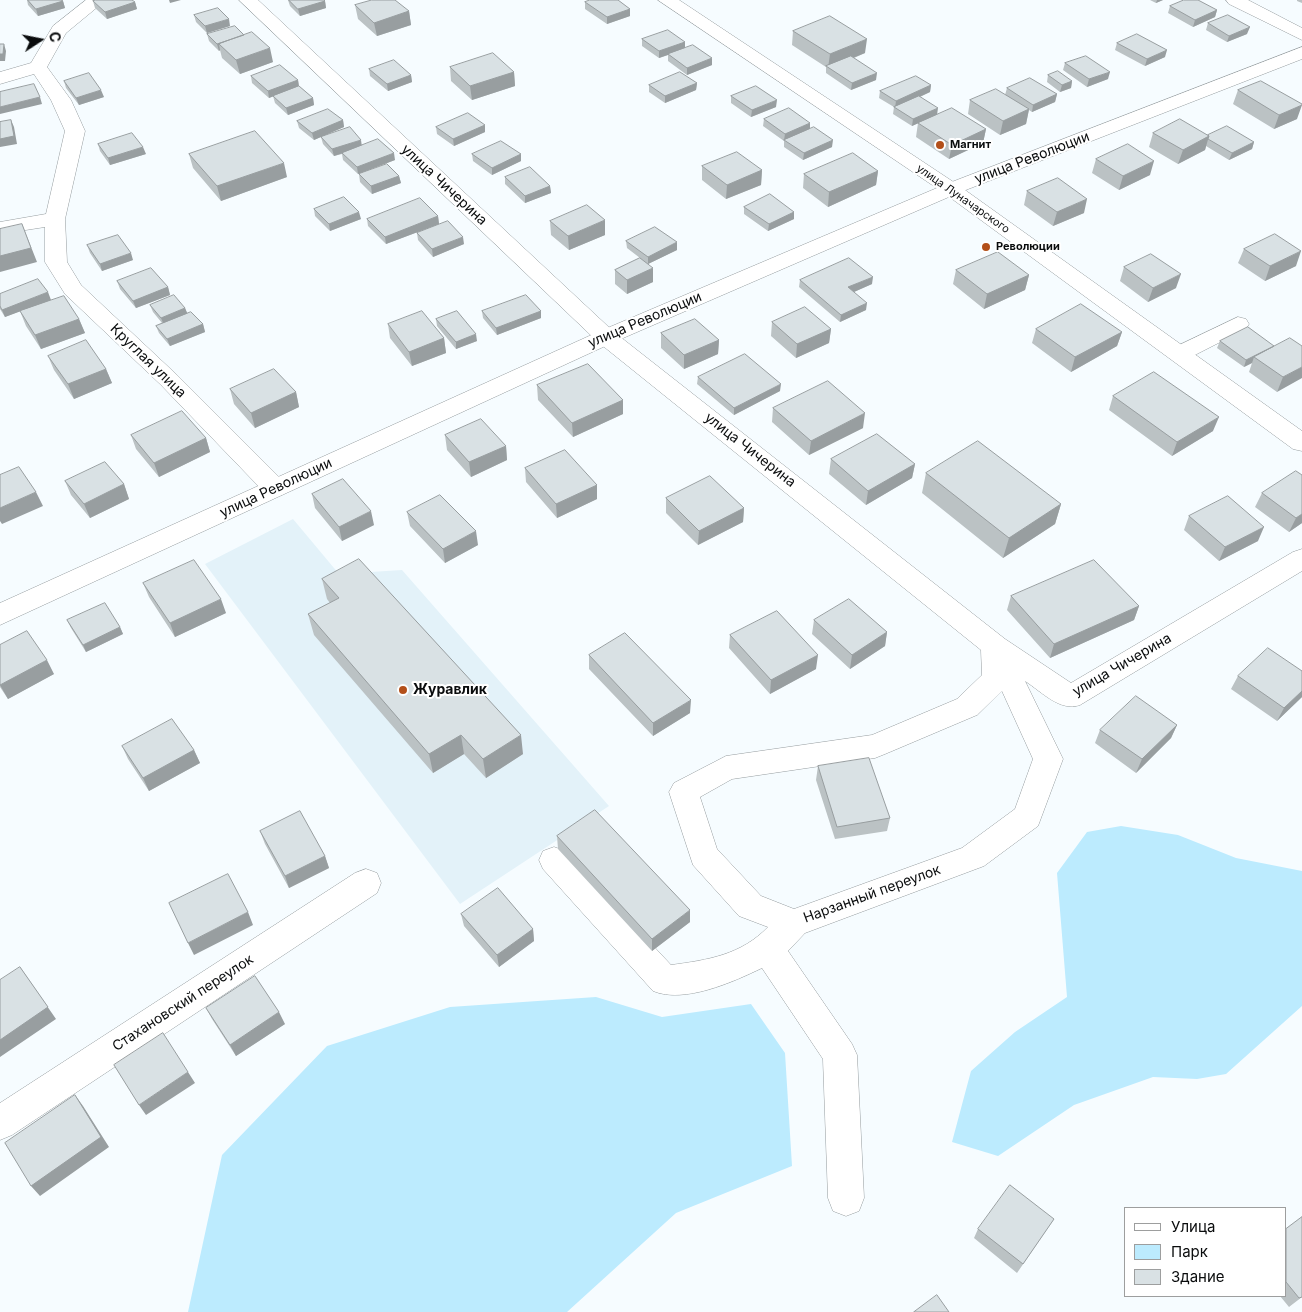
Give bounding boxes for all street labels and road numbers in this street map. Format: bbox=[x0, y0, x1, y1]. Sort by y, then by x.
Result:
street label: улица Революции bbox=[972, 128, 1092, 188]
street label: улица Чичерина bbox=[398, 141, 490, 229]
street label: улица Луначарского bbox=[914, 162, 1012, 236]
street label: улица Революции bbox=[586, 288, 704, 352]
street label: Круглая улица bbox=[107, 321, 189, 401]
street label: улица Чичерина bbox=[701, 409, 799, 491]
street label: улица Революции bbox=[217, 455, 335, 521]
street label: улица Чичерина bbox=[1070, 630, 1174, 700]
street label: Нарзанный переулок bbox=[801, 861, 943, 927]
street label: Стахановский переулок bbox=[109, 951, 257, 1055]

